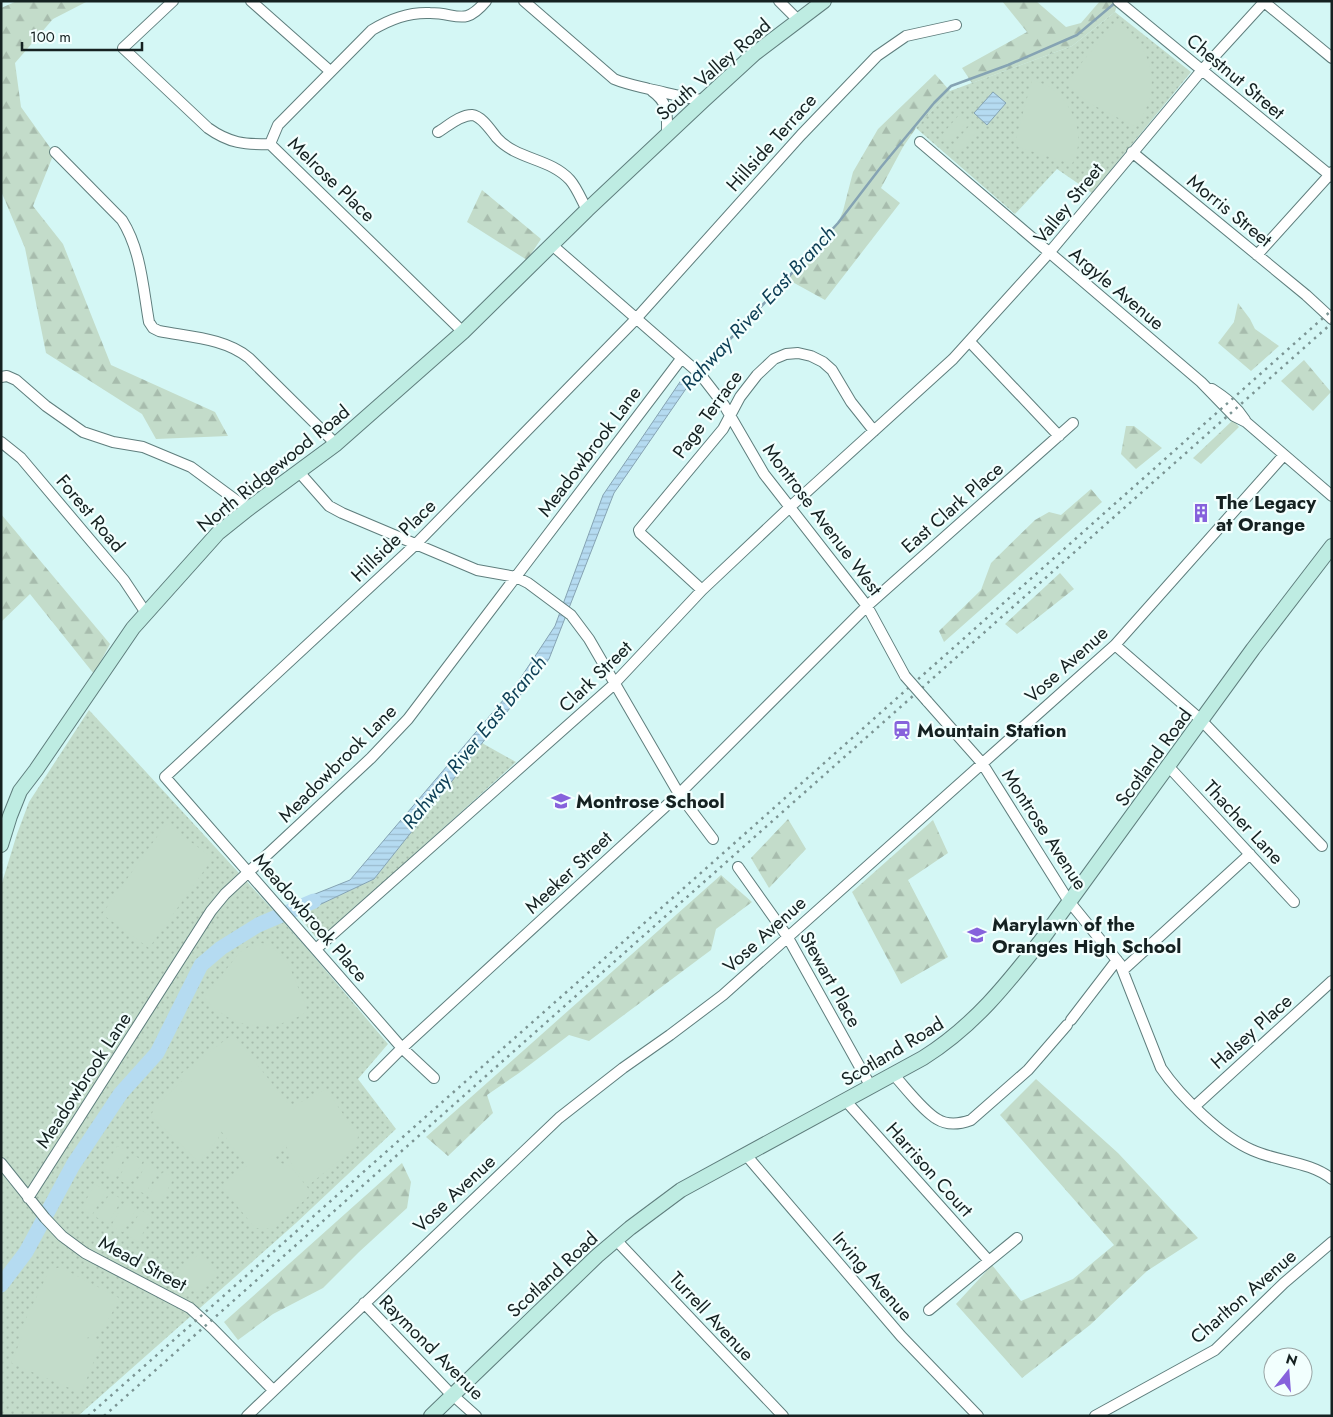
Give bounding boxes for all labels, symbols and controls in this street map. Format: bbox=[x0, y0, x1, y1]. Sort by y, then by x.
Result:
street label: South Valley Road bbox=[650, 12, 777, 127]
scale bar bbox=[22, 20, 142, 52]
text: 100 m bbox=[30, 26, 71, 48]
street label: Chestnut Street bbox=[1181, 27, 1291, 126]
street label: Hillside Terrace bbox=[720, 87, 823, 197]
street label: Melrose Place bbox=[282, 131, 381, 228]
street label: Valley Street bbox=[1027, 157, 1110, 250]
street label: Morris Street bbox=[1181, 168, 1278, 253]
water label: Rahway River East Branch bbox=[674, 219, 843, 397]
street label: Argyle Avenue bbox=[1063, 240, 1170, 336]
street label: Page Terrace bbox=[666, 365, 749, 464]
street label: Meadowbrook Lane bbox=[531, 380, 648, 522]
street label: North Ridgewood Road bbox=[191, 398, 355, 539]
street label: Montrose Avenue West bbox=[756, 438, 889, 601]
street label: East Clark Place bbox=[895, 455, 1009, 559]
street label: Forest Road bbox=[50, 469, 131, 558]
place label: The Legacy at Orange bbox=[1216, 489, 1317, 538]
street label: Hillside Place bbox=[345, 493, 442, 588]
building icon: The Legacy at Orange bbox=[1190, 502, 1212, 524]
street label: Vose Avenue bbox=[1019, 619, 1114, 709]
street label: Clark Street bbox=[553, 634, 638, 718]
water label: Rahway River East Branch bbox=[395, 649, 554, 835]
street label: Meadowbrook Lane bbox=[272, 698, 403, 829]
street label: Scotland Road bbox=[1109, 703, 1198, 812]
place label: Mountain Station bbox=[917, 717, 1067, 744]
station icon: Mountain Station bbox=[891, 719, 913, 741]
street label: Montrose Avenue bbox=[995, 764, 1094, 895]
street label: Thacher Lane bbox=[1197, 774, 1290, 871]
place label: Montrose School bbox=[576, 788, 725, 815]
school or university icon: Montrose School bbox=[550, 790, 572, 812]
street label: Meeker Street bbox=[519, 825, 618, 920]
street label: Meadowbrook Place bbox=[247, 847, 374, 988]
street label: Vose Avenue bbox=[717, 889, 812, 979]
place label: Marylawn of the Oranges High School bbox=[992, 911, 1181, 960]
school or university icon: Marylawn of the Oranges High School bbox=[966, 924, 988, 946]
street label: Stewart Place bbox=[793, 926, 868, 1032]
street label: Halsey Place bbox=[1205, 987, 1298, 1075]
street label: Meadowbrook Lane bbox=[29, 1007, 138, 1154]
street label: Scotland Road bbox=[836, 1010, 949, 1093]
street label: Harrison Court bbox=[880, 1116, 980, 1223]
street label: Vose Avenue bbox=[407, 1148, 502, 1239]
street label: Scotland Road bbox=[501, 1225, 604, 1324]
street label: Irving Avenue bbox=[826, 1226, 919, 1327]
street label: Mead Street bbox=[94, 1229, 192, 1298]
street label: Charlton Avenue bbox=[1184, 1242, 1302, 1350]
street label: Turrell Avenue bbox=[663, 1266, 760, 1367]
street label: Raymond Avenue bbox=[373, 1289, 490, 1406]
north arrow bbox=[1263, 1347, 1313, 1397]
text: N bbox=[1284, 1348, 1300, 1371]

